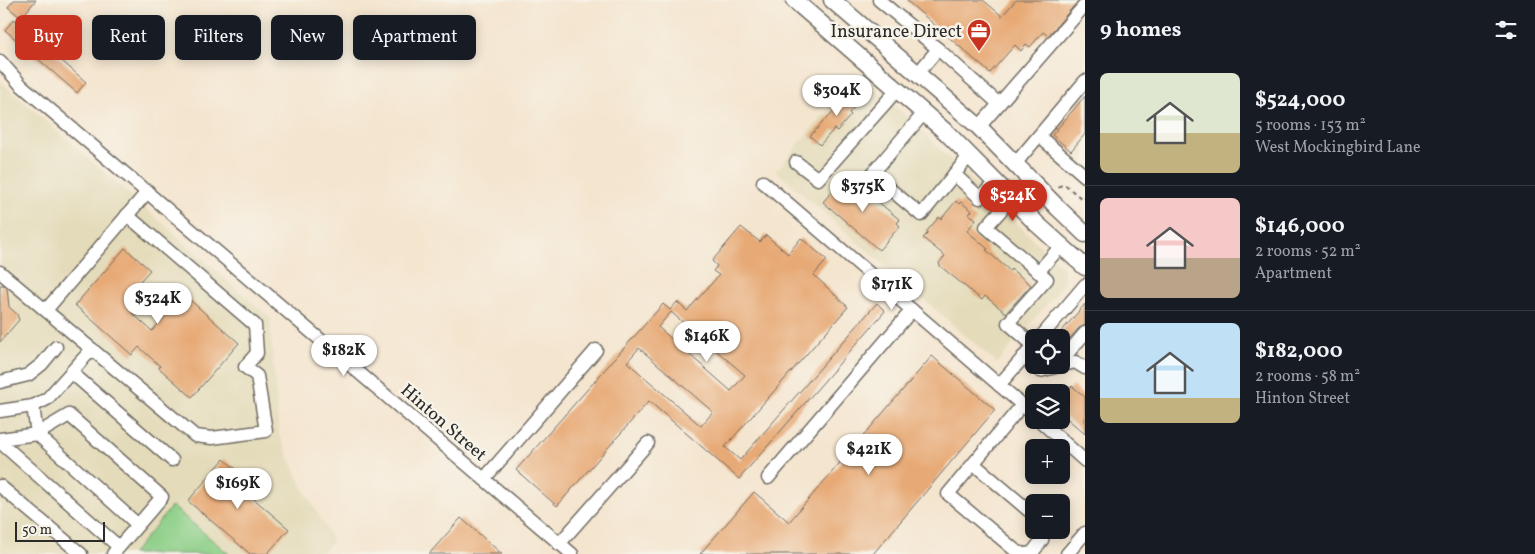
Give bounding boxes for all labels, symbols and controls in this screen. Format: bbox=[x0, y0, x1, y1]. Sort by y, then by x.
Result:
chip: Buy bbox=[15, 15, 82, 60]
chip: Rent bbox=[92, 15, 165, 60]
chip: Filters bbox=[175, 15, 261, 60]
chip: New bbox=[271, 15, 343, 60]
chip: Apartment bbox=[353, 15, 476, 60]
text: 9 homes bbox=[1100, 16, 1181, 45]
icon: filters bbox=[1492, 16, 1520, 44]
office icon: Insurance Direct bbox=[966, 18, 992, 52]
place label: Insurance Direct bbox=[831, 20, 962, 45]
pin: $304K bbox=[802, 74, 872, 117]
text: $304K bbox=[813, 80, 861, 102]
text: $524,000 bbox=[1255, 86, 1345, 115]
icon: home bbox=[1140, 93, 1200, 153]
text: 5 rooms · 153 m² bbox=[1255, 115, 1366, 137]
text: West Mockingbird Lane bbox=[1255, 137, 1421, 159]
pin: $375K bbox=[828, 170, 898, 213]
text: $375K bbox=[841, 176, 885, 198]
pin: $524K bbox=[978, 180, 1048, 222]
text: $524K bbox=[990, 185, 1036, 207]
text: $146,000 bbox=[1255, 212, 1345, 241]
icon: home bbox=[1140, 218, 1200, 278]
text: 2 rooms · 52 m² bbox=[1255, 241, 1361, 263]
text: Apartment bbox=[1255, 263, 1332, 285]
pin: $171K bbox=[857, 268, 927, 311]
text: $171K bbox=[871, 274, 913, 296]
pin: $324K bbox=[123, 282, 193, 325]
text: $324K bbox=[135, 288, 181, 310]
pin: $146K bbox=[672, 320, 742, 363]
text: $146K bbox=[684, 326, 730, 348]
map controls bbox=[1025, 329, 1070, 539]
button: locate bbox=[1025, 329, 1070, 374]
pin: $182K bbox=[309, 334, 379, 377]
text: $182,000 bbox=[1255, 337, 1343, 366]
text: $182K bbox=[322, 340, 366, 362]
icon: home bbox=[1140, 343, 1200, 403]
text: 2 rooms · 58 m² bbox=[1255, 366, 1360, 388]
street label: Hinton Street bbox=[394, 379, 492, 468]
button: layers bbox=[1025, 384, 1070, 429]
text: Hinton Street bbox=[1255, 388, 1350, 410]
pin: $421K bbox=[834, 434, 904, 476]
text: $421K bbox=[847, 439, 891, 461]
button: + bbox=[1025, 439, 1070, 484]
pin: $169K bbox=[203, 468, 273, 510]
text: $169K bbox=[216, 473, 260, 495]
button: − bbox=[1025, 494, 1070, 539]
scale bar bbox=[15, 519, 105, 542]
text: 50 m bbox=[22, 521, 52, 540]

